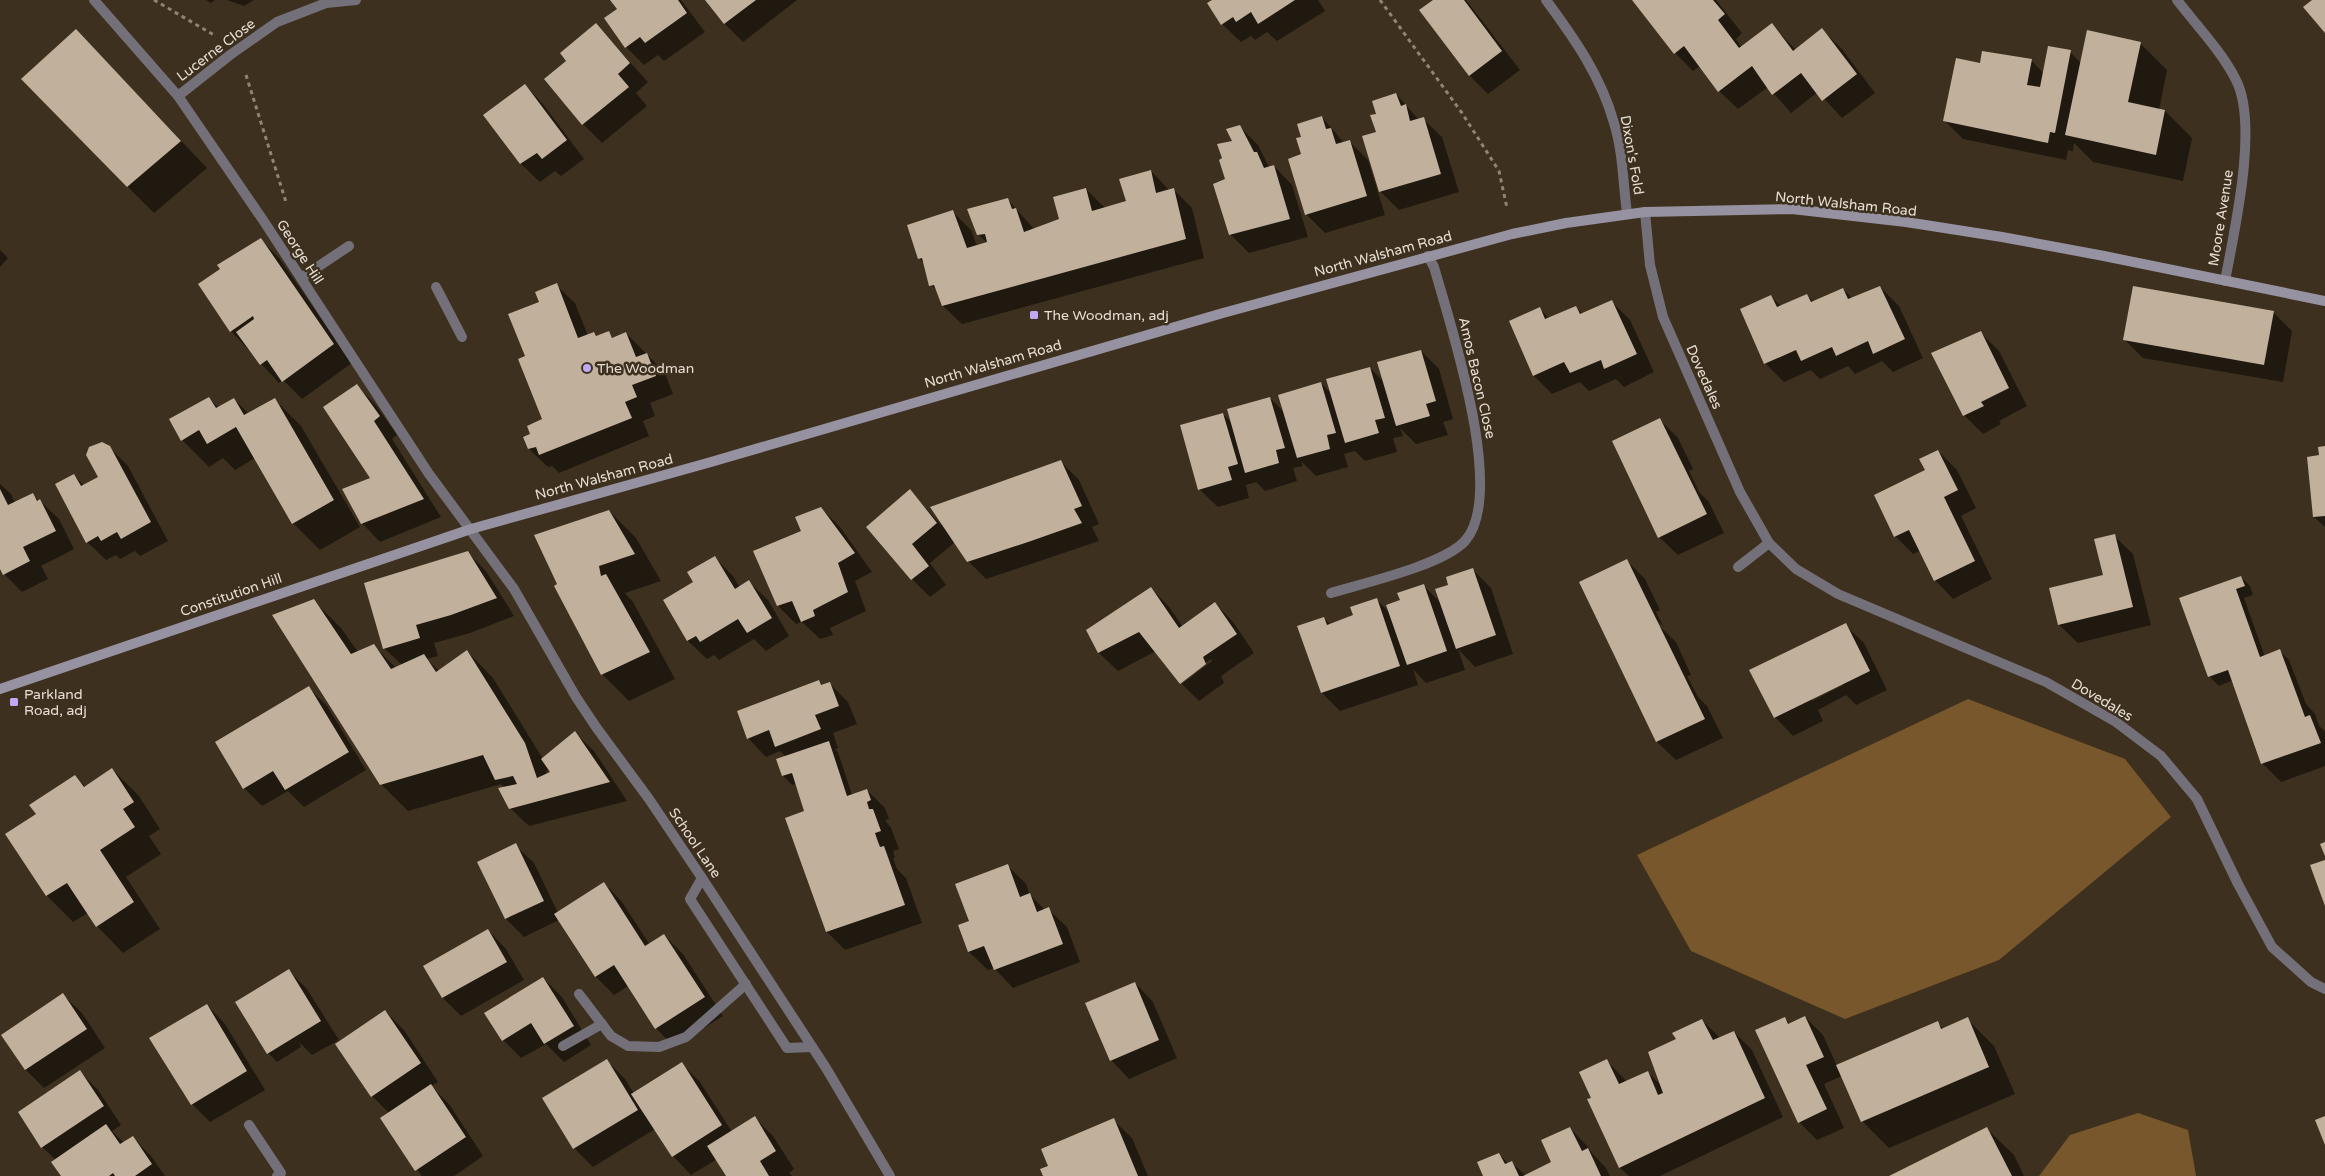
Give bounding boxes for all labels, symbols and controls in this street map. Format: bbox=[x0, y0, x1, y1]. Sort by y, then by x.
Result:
street label: Lucerne Close bbox=[173, 15, 259, 85]
street label: Dixon's Fold bbox=[1617, 114, 1647, 196]
street label: Moore Avenue bbox=[2205, 169, 2237, 267]
street label: North Walsham Road bbox=[1774, 188, 1918, 220]
street label: George Hill bbox=[273, 217, 327, 287]
street label: North Walsham Road bbox=[1312, 227, 1454, 281]
place label: The Woodman, adj bbox=[1044, 307, 1169, 324]
marker: The Woodman, adj bbox=[1028, 309, 1040, 321]
street label: Amos Bacon Close bbox=[1455, 316, 1499, 440]
street label: North Walsham Road bbox=[922, 336, 1064, 392]
street label: Dovedales bbox=[1682, 342, 1726, 412]
place label: The Woodman bbox=[597, 360, 694, 377]
marker: The Woodman bbox=[581, 362, 593, 374]
street label: North Walsham Road bbox=[533, 450, 675, 504]
street label: Constitution Hill bbox=[178, 570, 284, 620]
street label: Dovedales bbox=[2068, 675, 2136, 725]
place label: Parkland Road, adj bbox=[24, 686, 87, 719]
marker: Parkland Road, adj bbox=[8, 696, 20, 708]
street label: School Lane bbox=[665, 805, 725, 881]

